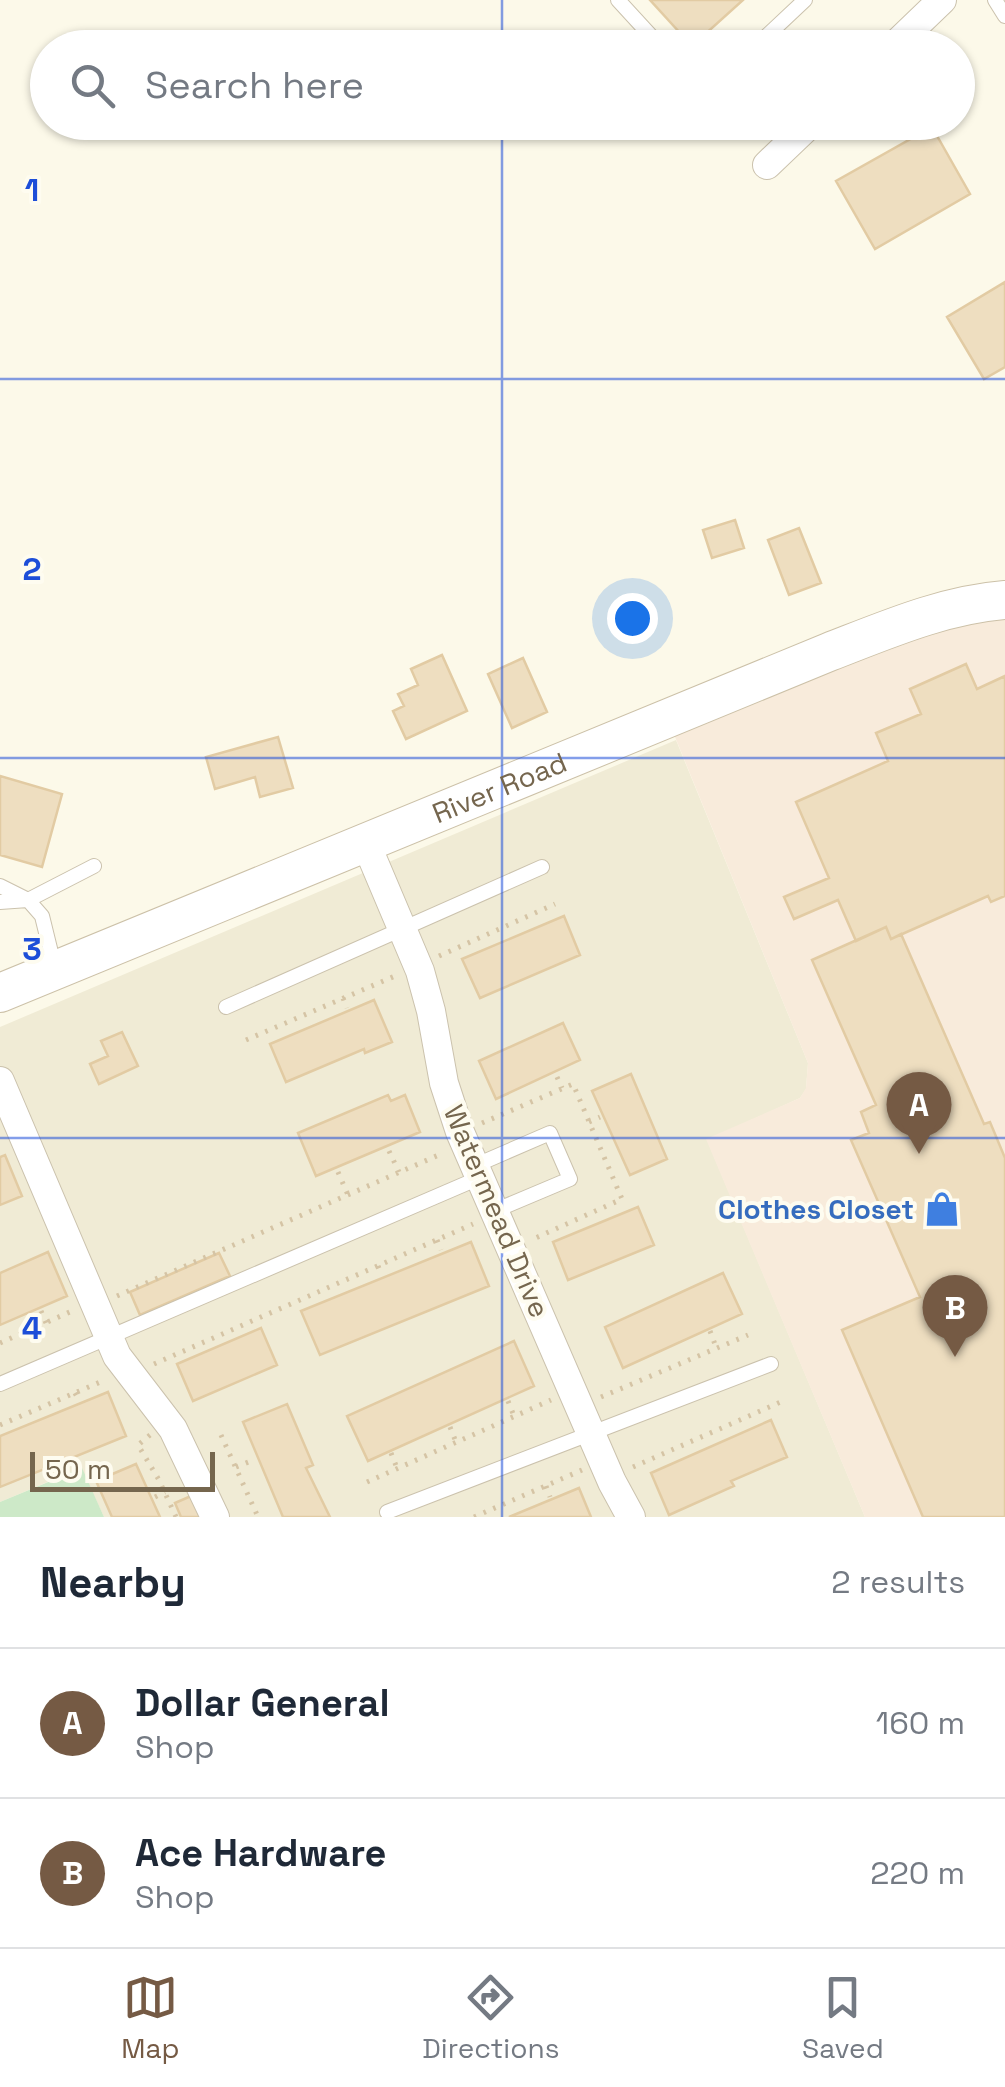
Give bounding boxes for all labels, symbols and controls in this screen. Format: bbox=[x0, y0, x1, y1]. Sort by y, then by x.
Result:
search box bbox=[30, 30, 975, 140]
icon: search bbox=[65, 58, 120, 113]
text: Search here bbox=[145, 61, 364, 109]
text: 1 bbox=[25, 170, 39, 210]
text: 2 bbox=[22, 549, 42, 589]
your location bbox=[607, 593, 658, 644]
street label: River Road bbox=[427, 744, 572, 831]
text: 3 bbox=[22, 929, 42, 969]
pin: A bbox=[886, 1072, 952, 1154]
street label: Watermead Drive bbox=[436, 1099, 558, 1323]
shop icon: Clothes Closet bbox=[923, 1190, 961, 1228]
place label: Clothes Closet bbox=[718, 1191, 914, 1227]
pin: B bbox=[922, 1274, 988, 1357]
text: 4 bbox=[22, 1308, 42, 1348]
scale bar bbox=[30, 1447, 215, 1492]
text: 50 m bbox=[45, 1451, 111, 1487]
text: Nearby bbox=[40, 1556, 186, 1609]
text: 2 results bbox=[831, 1562, 965, 1602]
text: Dollar General bbox=[135, 1679, 390, 1727]
text: A bbox=[62, 1703, 83, 1743]
text: 160 m bbox=[876, 1703, 965, 1743]
text: Shop bbox=[135, 1727, 215, 1767]
text: Ace Hardware bbox=[135, 1829, 387, 1877]
text: B bbox=[62, 1853, 83, 1893]
text: 220 m bbox=[870, 1853, 965, 1893]
text: Shop bbox=[135, 1877, 215, 1917]
tab: Map bbox=[121, 1970, 180, 2066]
tab: Directions bbox=[422, 1970, 559, 2066]
tab: Saved bbox=[802, 1970, 884, 2066]

